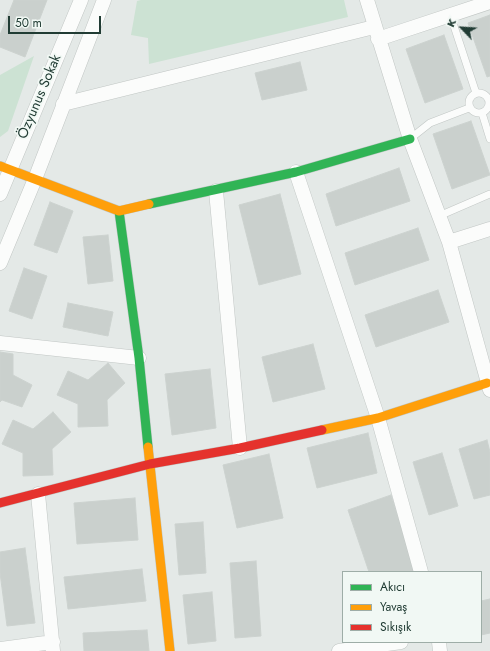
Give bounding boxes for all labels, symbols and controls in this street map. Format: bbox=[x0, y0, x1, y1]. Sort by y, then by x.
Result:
scale bar bbox=[10, 8, 103, 34]
north arrow bbox=[442, 8, 482, 48]
text: 50 m bbox=[15, 14, 42, 32]
text: K bbox=[442, 16, 460, 30]
street label: Özyunus Sokak bbox=[15, 52, 65, 142]
legend bbox=[342, 571, 482, 643]
text: Akıcı bbox=[380, 578, 405, 596]
text: Yavaş bbox=[380, 598, 407, 616]
text: Sıkışık bbox=[380, 618, 411, 636]

